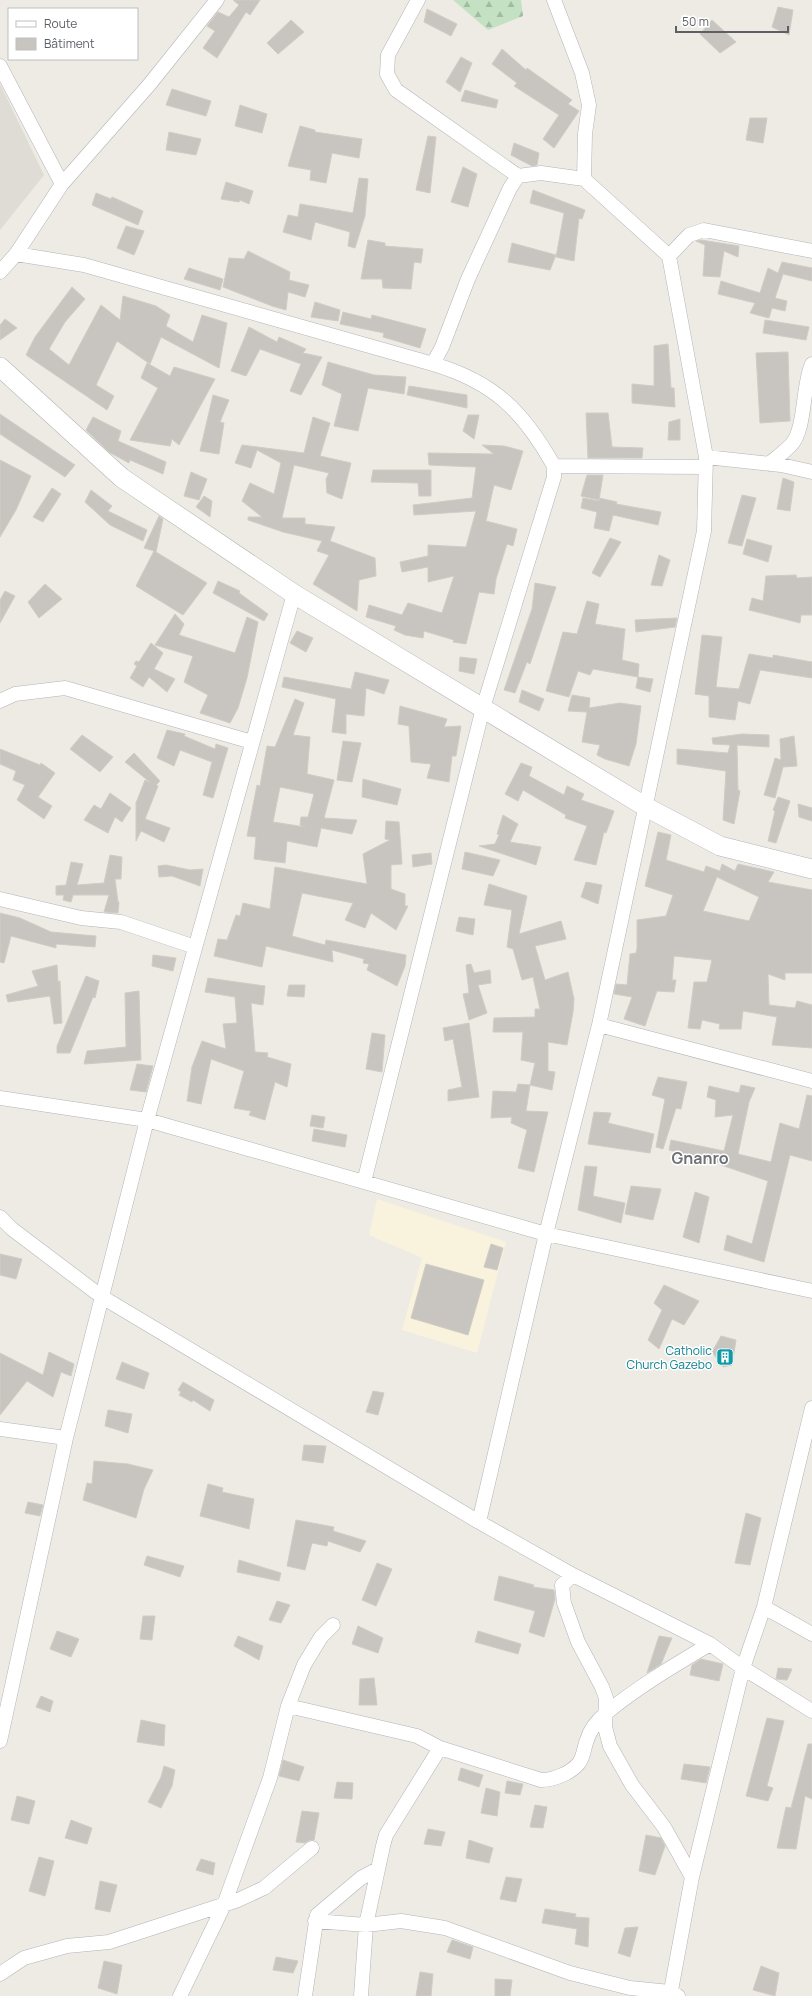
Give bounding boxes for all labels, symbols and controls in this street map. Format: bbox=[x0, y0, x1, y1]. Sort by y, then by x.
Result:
legend bbox=[8, 8, 138, 60]
scale bar bbox=[676, 8, 788, 34]
text: 50 m bbox=[682, 13, 709, 30]
text: Route bbox=[44, 15, 77, 32]
text: Bâtiment bbox=[44, 35, 95, 52]
district label: Gnanro bbox=[671, 1147, 729, 1169]
place label: Catholic Church Gazebo bbox=[627, 1342, 712, 1373]
building icon: Catholic Church Gazebo bbox=[715, 1347, 735, 1367]

